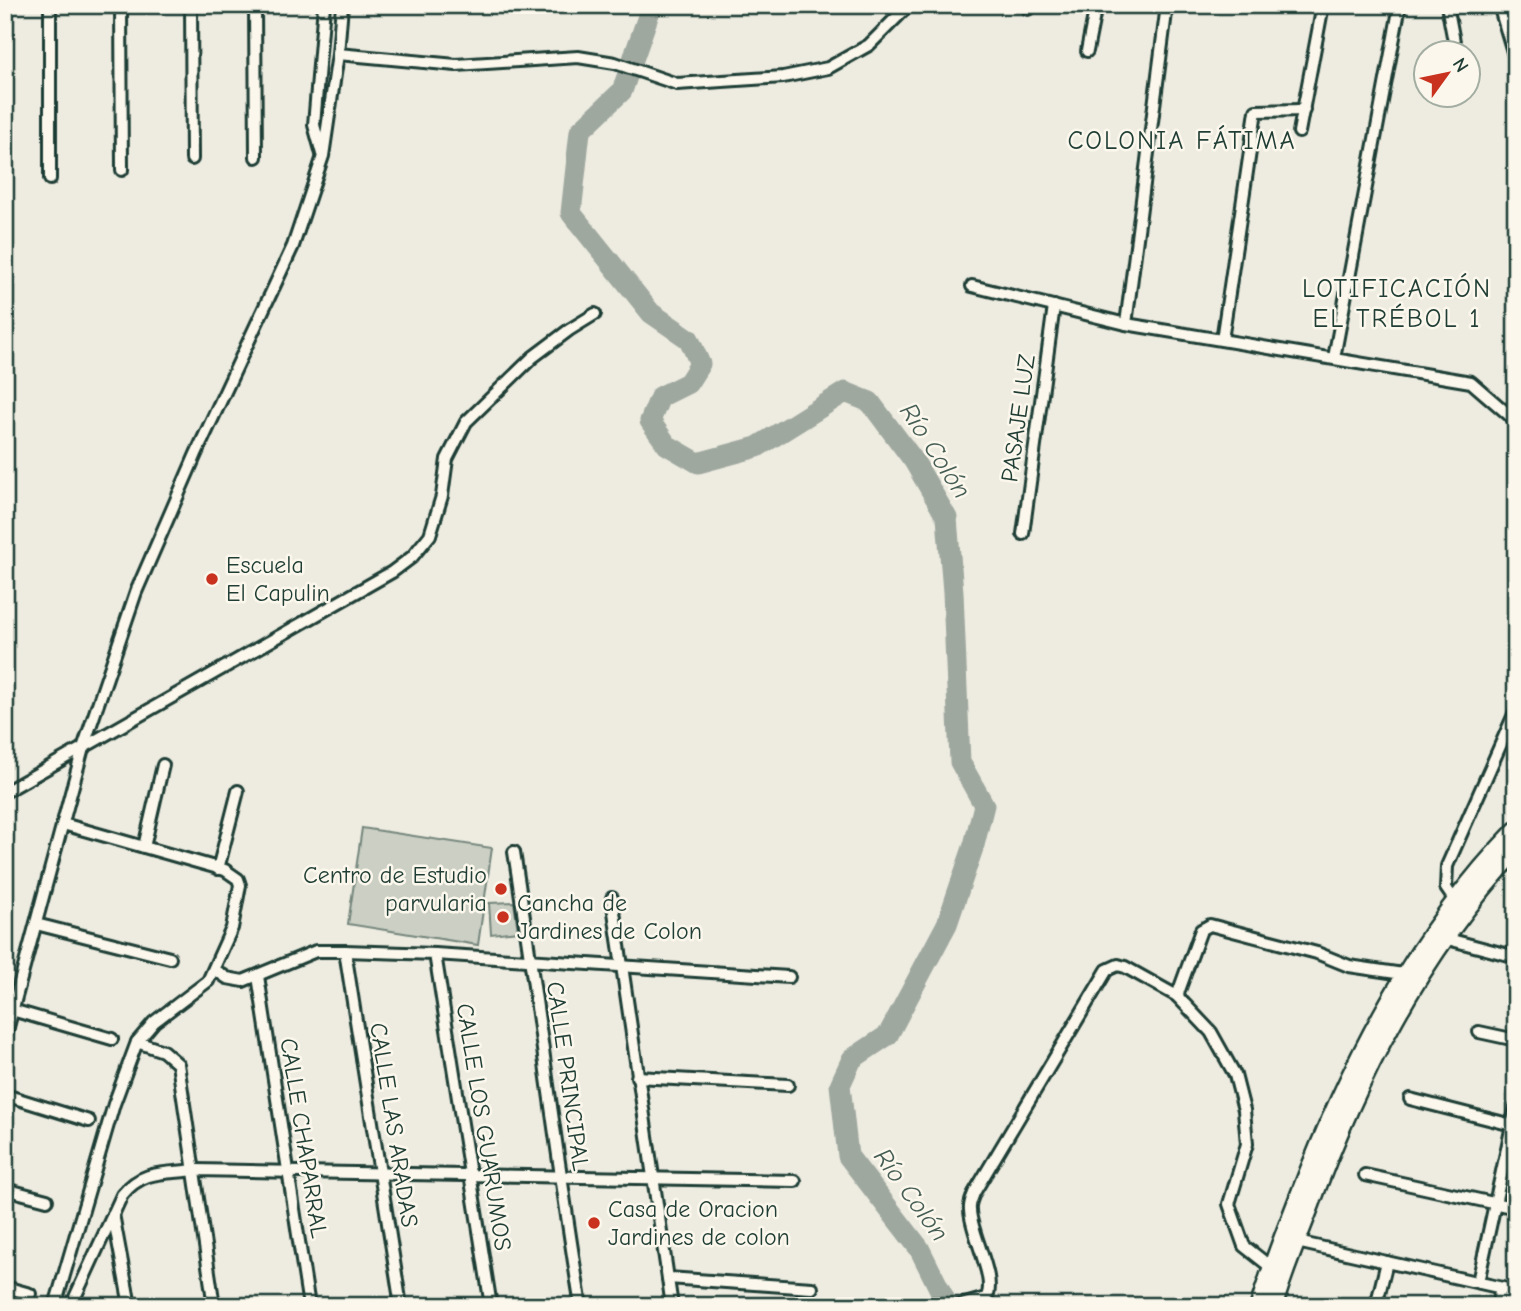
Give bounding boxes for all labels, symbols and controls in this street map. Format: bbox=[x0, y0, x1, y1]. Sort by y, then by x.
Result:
north arrow bbox=[1412, 38, 1482, 108]
text: N bbox=[1448, 54, 1473, 76]
district label: COLONIA FÁTIMA bbox=[1067, 125, 1297, 156]
district label: LOTIFICACIÓN EL TRÉBOL 1 bbox=[1302, 273, 1492, 334]
street label: PASAJE LUZ bbox=[995, 352, 1041, 484]
water label: Río Colón bbox=[893, 398, 977, 504]
place label: Escuela El Capulin bbox=[226, 551, 330, 607]
marker: Escuela El Capulin bbox=[204, 571, 220, 587]
place label: Centro de Estudio parvularia bbox=[303, 861, 487, 917]
marker: Centro de Estudio parvularia bbox=[493, 881, 509, 897]
place label: Cancha de Jardines de Colon bbox=[517, 889, 702, 945]
marker: Cancha de Jardines de Colon bbox=[495, 909, 511, 925]
street label: CALLE PRINCIPAL bbox=[541, 980, 595, 1172]
street label: CALLE LOS GUARUMOS bbox=[451, 1001, 517, 1253]
street label: CALLE LAS ARADAS bbox=[364, 1021, 424, 1229]
street label: CALLE CHAPARRAL bbox=[274, 1036, 334, 1240]
water label: Río Colón bbox=[867, 1143, 955, 1247]
place label: Casa de Oracion Jardines de colon bbox=[608, 1195, 790, 1251]
marker: Casa de Oracion Jardines de colon bbox=[586, 1215, 602, 1231]

